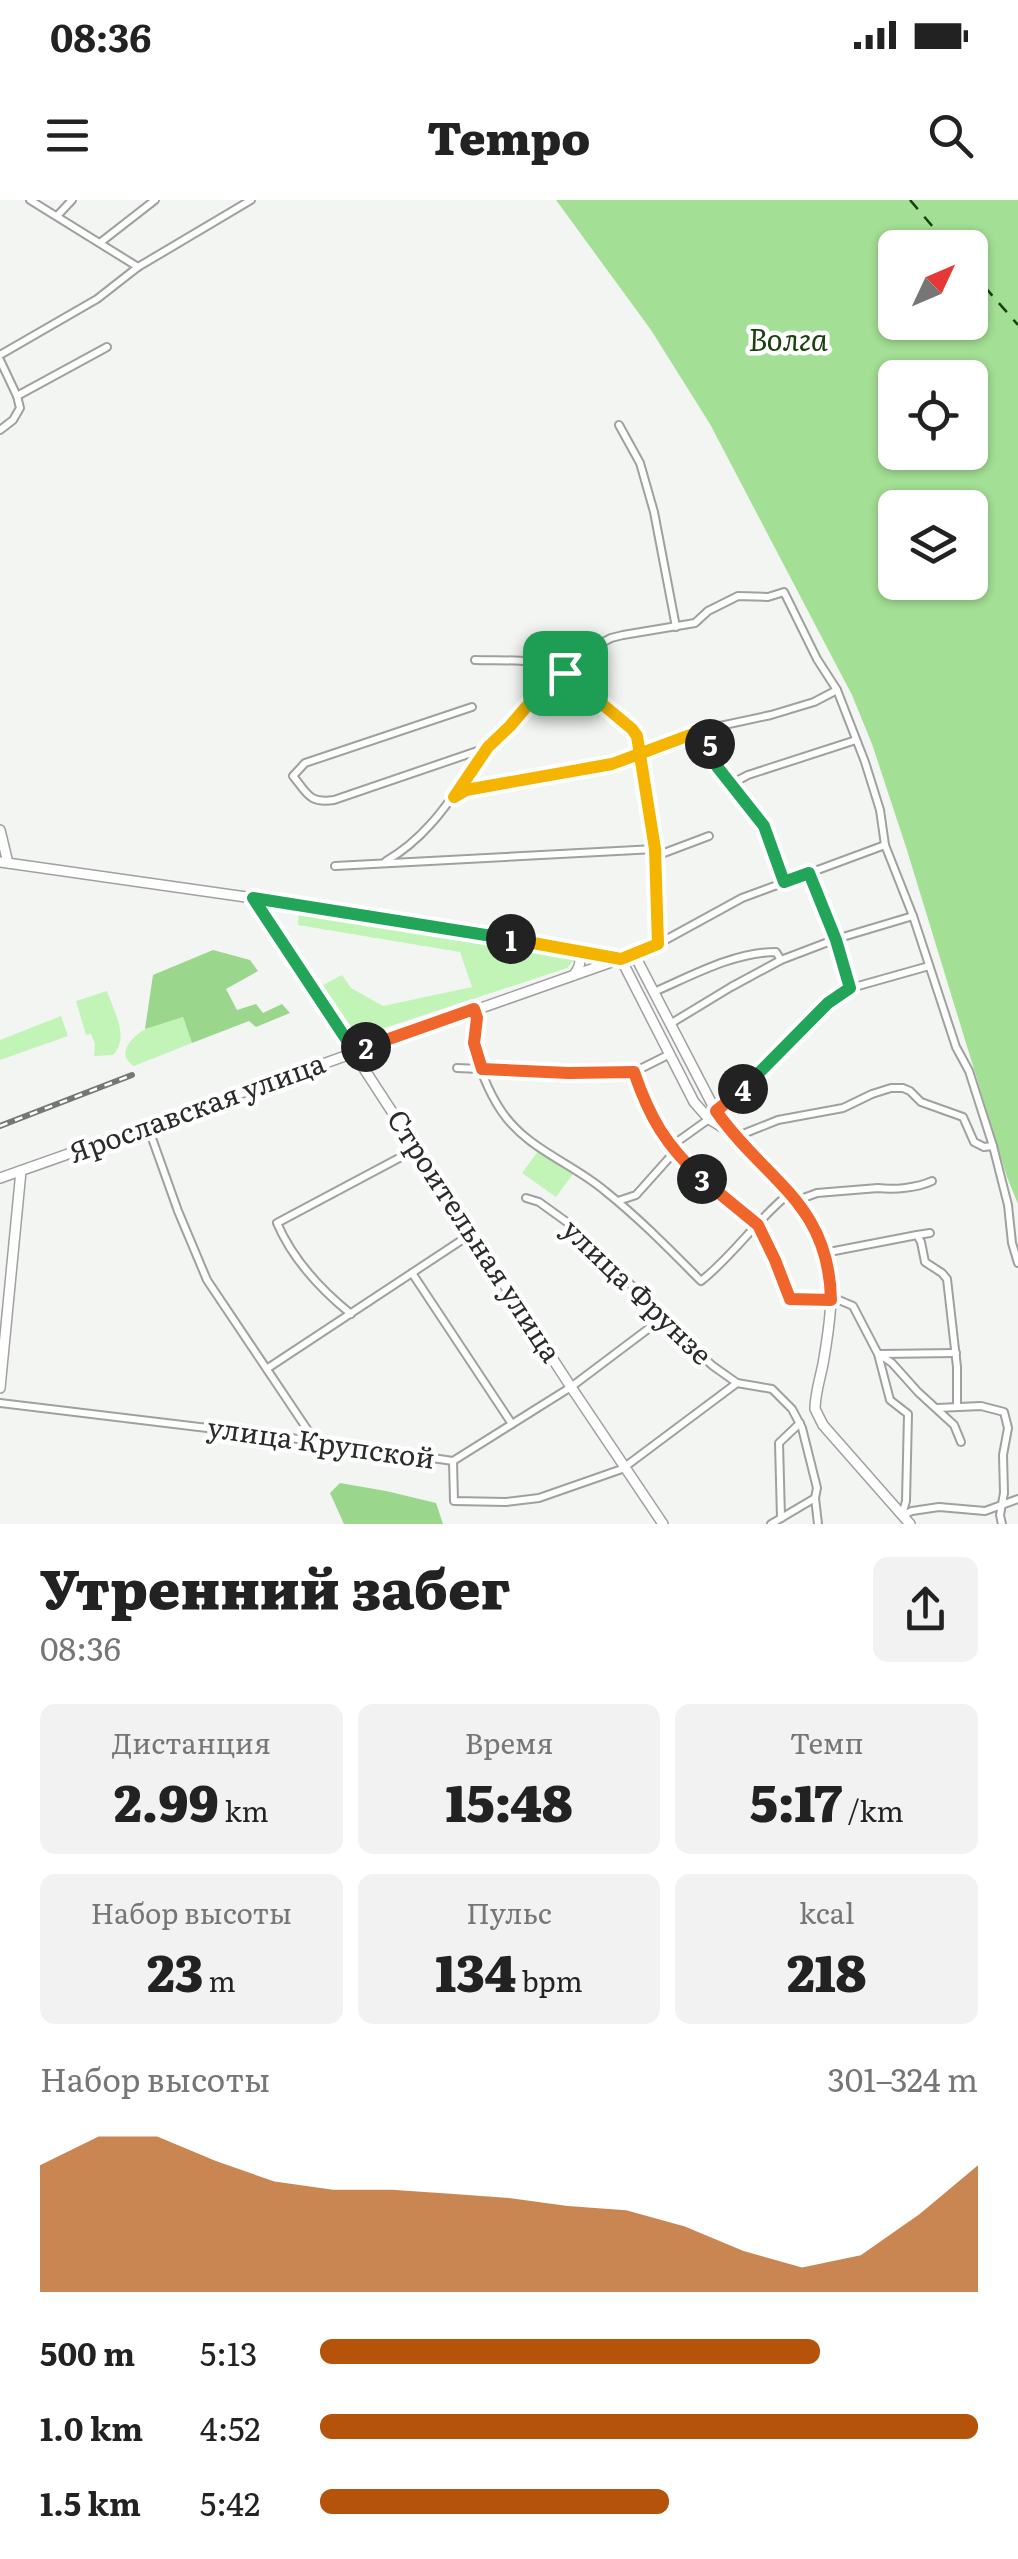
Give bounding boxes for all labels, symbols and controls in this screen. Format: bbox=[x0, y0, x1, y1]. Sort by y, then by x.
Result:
text: 08:36 bbox=[50, 7, 151, 64]
text: Tempo bbox=[428, 102, 590, 169]
icon: menu bbox=[40, 108, 95, 163]
icon: search bbox=[923, 108, 978, 163]
north arrow bbox=[878, 230, 988, 340]
map controls bbox=[878, 230, 988, 600]
water label: Волга bbox=[748, 316, 828, 360]
button: locate bbox=[878, 360, 988, 470]
button: layers bbox=[878, 490, 988, 600]
pin bbox=[523, 631, 608, 716]
icon: arrive bbox=[538, 646, 593, 701]
pin: 5 bbox=[685, 719, 735, 769]
text: 5 bbox=[702, 723, 718, 765]
pin: 1 bbox=[486, 914, 536, 964]
text: 1 bbox=[505, 918, 517, 960]
pin: 2 bbox=[341, 1022, 391, 1072]
text: 2 bbox=[358, 1026, 374, 1068]
street label: Ярославская улица bbox=[62, 1040, 330, 1172]
pin: 4 bbox=[718, 1064, 768, 1114]
text: 4 bbox=[735, 1068, 751, 1110]
street label: Строительная улица bbox=[378, 1100, 573, 1370]
pin: 3 bbox=[677, 1154, 727, 1204]
text: 3 bbox=[694, 1158, 710, 1200]
street label: улица Фрунзе bbox=[554, 1208, 723, 1373]
street label: улица Крупской bbox=[205, 1404, 438, 1478]
text: Утренний забег bbox=[40, 1544, 510, 1626]
button: share bbox=[873, 1557, 978, 1662]
text: 08:36 bbox=[40, 1623, 121, 1671]
text: Дистанция bbox=[112, 1721, 271, 1763]
text: Время bbox=[465, 1721, 553, 1763]
text: Темп bbox=[790, 1721, 863, 1763]
text: 2.99 bbox=[114, 1763, 219, 1837]
text: 15:48 bbox=[446, 1763, 572, 1837]
text: 5:17 bbox=[750, 1763, 842, 1837]
text: km bbox=[219, 1789, 269, 1831]
text: /km bbox=[842, 1789, 904, 1831]
text: Набор высоты bbox=[91, 1891, 292, 1933]
text: Пульс bbox=[466, 1891, 552, 1933]
text: kcal bbox=[799, 1891, 854, 1933]
text: 23 bbox=[147, 1933, 203, 2007]
text: 134 bbox=[435, 1933, 516, 2007]
text: 218 bbox=[787, 1933, 866, 2007]
text: m bbox=[203, 1959, 236, 2001]
text: bpm bbox=[516, 1959, 583, 2001]
text: Набор высоты bbox=[40, 2054, 270, 2102]
text: 301–324 m bbox=[827, 2054, 978, 2102]
text: 500 m bbox=[40, 2328, 135, 2376]
text: 5:13 bbox=[200, 2328, 257, 2376]
text: 1.0 km bbox=[40, 2403, 143, 2451]
text: 4:52 bbox=[200, 2403, 260, 2451]
text: 1.5 km bbox=[40, 2478, 141, 2526]
text: 5:42 bbox=[200, 2478, 260, 2526]

